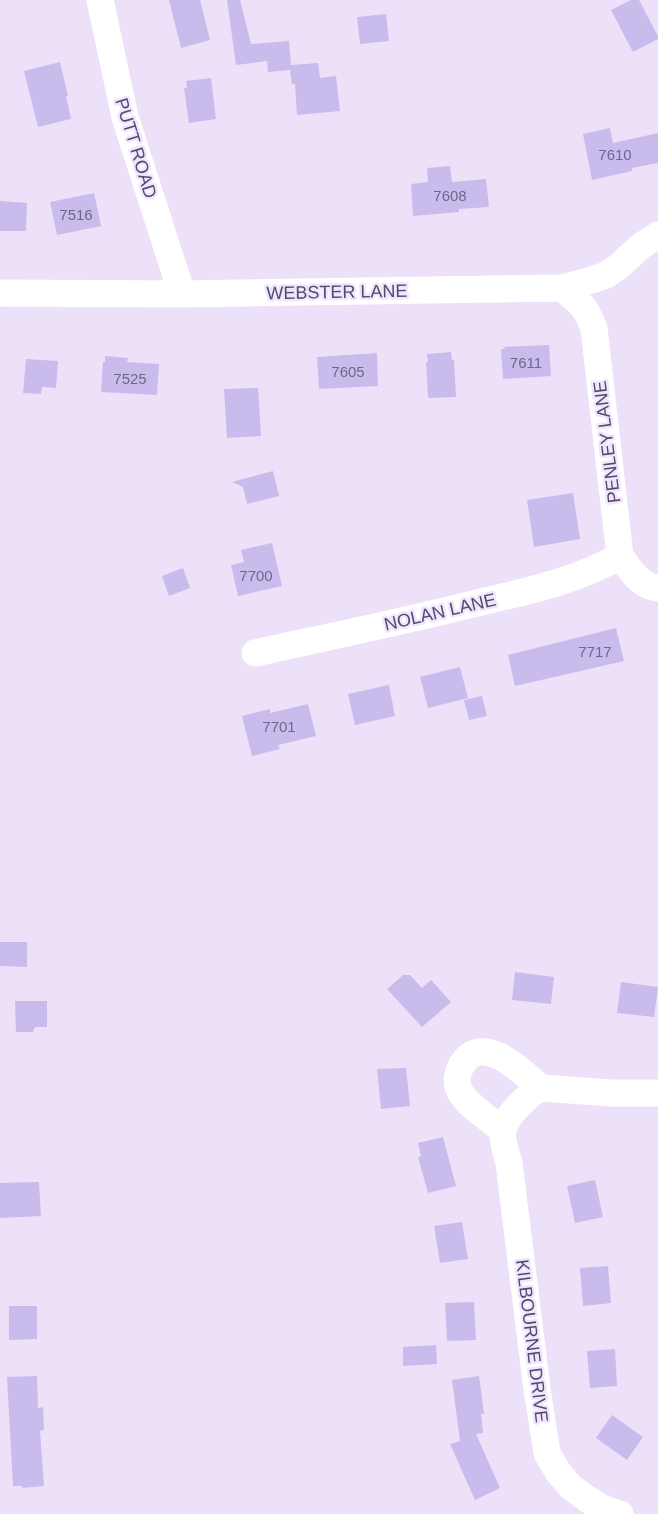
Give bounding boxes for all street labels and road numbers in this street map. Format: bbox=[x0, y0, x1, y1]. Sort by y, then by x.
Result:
street label: PUTT ROAD bbox=[111, 95, 161, 201]
street label: WEBSTER LANE bbox=[266, 281, 408, 303]
street label: PENLEY LANE bbox=[590, 380, 624, 504]
street label: NOLAN LANE bbox=[382, 589, 498, 635]
street label: KILBOURNE DRIVE bbox=[512, 1258, 552, 1424]

